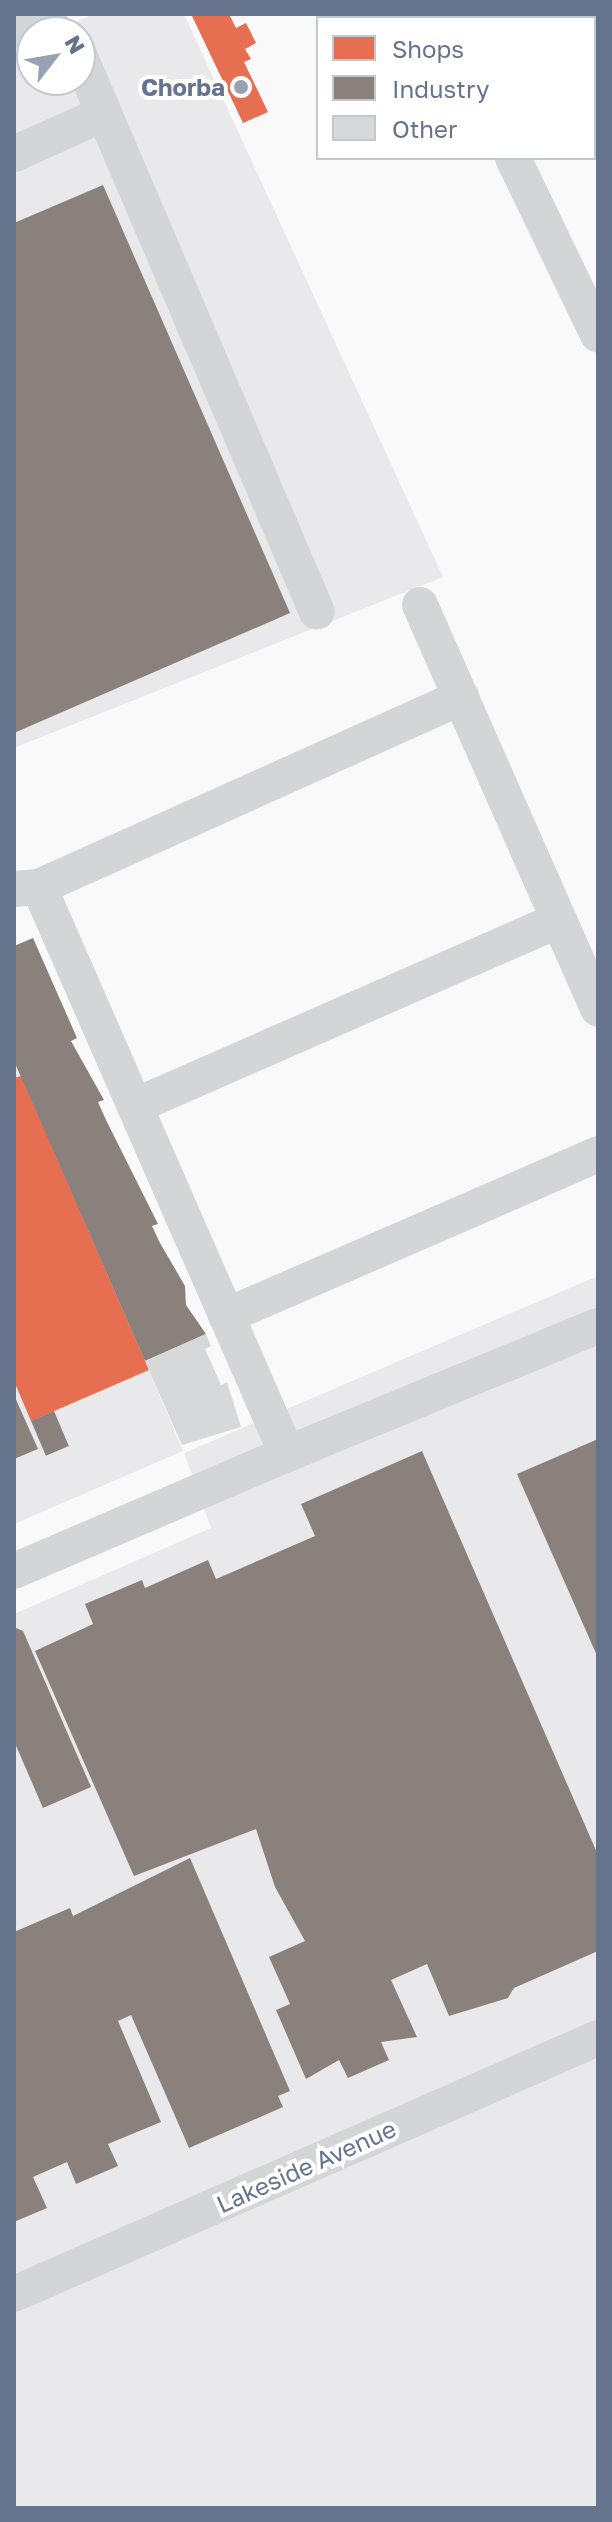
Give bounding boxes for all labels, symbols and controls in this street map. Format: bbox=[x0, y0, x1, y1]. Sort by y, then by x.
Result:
north arrow bbox=[16, 16, 96, 96]
legend bbox=[316, 16, 596, 160]
text: N bbox=[59, 30, 91, 59]
text: Shops bbox=[392, 34, 464, 63]
place label: Chorba bbox=[141, 73, 225, 101]
text: Industry bbox=[392, 74, 489, 103]
marker: Chorba bbox=[232, 78, 250, 96]
text: Other bbox=[392, 114, 457, 143]
street label: Lakeside Avenue bbox=[212, 2114, 400, 2218]

